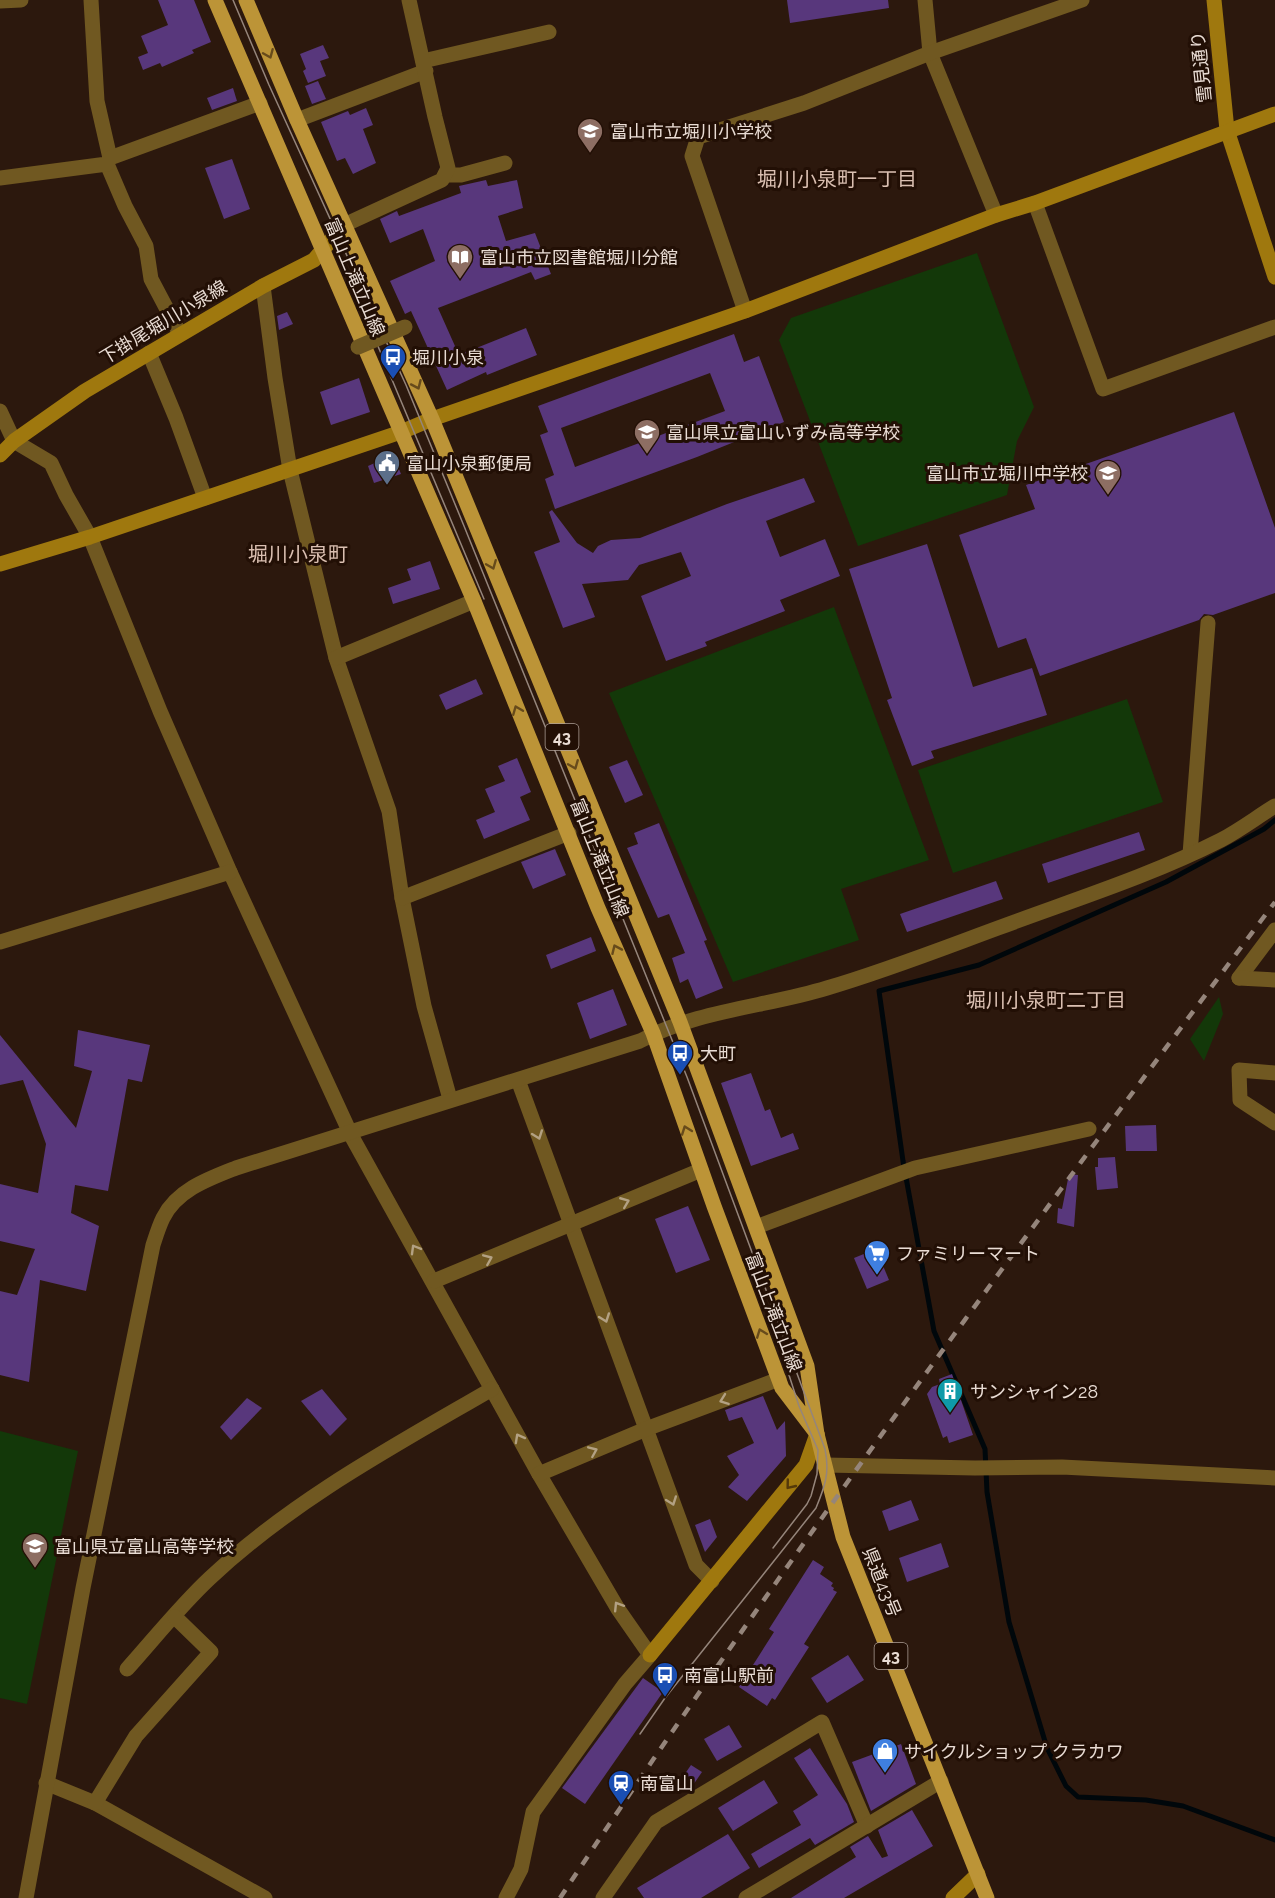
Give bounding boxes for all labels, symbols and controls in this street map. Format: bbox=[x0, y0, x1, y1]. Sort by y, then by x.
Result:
street label: 雪見通り bbox=[1187, 30, 1215, 104]
one-way arrow bbox=[262, 47, 274, 58]
school or university icon: 富山市立堀川小学校 bbox=[575, 116, 605, 154]
place label: 富山市立堀川小学校 bbox=[610, 121, 772, 142]
district label: 堀川小泉町一丁目 bbox=[757, 167, 917, 191]
street label: 富山上滝立山線 bbox=[321, 215, 389, 339]
library icon: 富山市立図書館堀川分館 bbox=[445, 242, 475, 280]
place label: 富山市立図書館堀川分館 bbox=[480, 247, 678, 268]
street label: 下掛尾堀川小泉線 bbox=[96, 276, 230, 368]
bus stop icon: 堀川小泉 bbox=[378, 342, 408, 380]
place label: 堀川小泉 bbox=[412, 347, 484, 368]
one-way arrow bbox=[410, 379, 422, 390]
school or university icon: 富山県立富山いずみ高等学校 bbox=[632, 417, 662, 455]
place label: 富山県立富山いずみ高等学校 bbox=[666, 422, 900, 443]
public building icon: 富山小泉郵便局 bbox=[372, 448, 402, 486]
place label: 富山小泉郵便局 bbox=[406, 453, 532, 474]
school or university icon: 富山市立堀川中学校 bbox=[1093, 458, 1123, 496]
place label: 富山市立堀川中学校 bbox=[926, 463, 1088, 484]
district label: 堀川小泉町 bbox=[248, 542, 348, 566]
one-way arrow bbox=[485, 559, 497, 570]
one-way arrow bbox=[512, 706, 524, 717]
road number: 43 bbox=[546, 724, 578, 750]
one-way arrow bbox=[567, 759, 579, 770]
street label: 富山上滝立山線 bbox=[567, 796, 633, 920]
one-way arrow bbox=[611, 944, 623, 955]
district label: 堀川小泉町二丁目 bbox=[966, 988, 1126, 1012]
bus stop icon: 大町 bbox=[665, 1038, 695, 1076]
place label: 大町 bbox=[700, 1043, 736, 1064]
one-way arrow bbox=[681, 1125, 694, 1136]
one-way arrow bbox=[531, 1129, 544, 1140]
one-way arrow bbox=[619, 1197, 630, 1209]
supermarket icon: ファミリーマート bbox=[862, 1238, 892, 1276]
place label: ファミリーマート bbox=[896, 1243, 1040, 1264]
one-way arrow bbox=[411, 1245, 422, 1255]
street label: 富山上滝立山線 bbox=[742, 1249, 806, 1375]
one-way arrow bbox=[481, 1254, 492, 1266]
one-way arrow bbox=[598, 1312, 611, 1323]
one-way arrow bbox=[756, 1328, 769, 1339]
building icon: サンシャイン28 bbox=[935, 1376, 965, 1414]
place label: サンシャイン28 bbox=[970, 1381, 1098, 1402]
one-way arrow bbox=[719, 1393, 730, 1405]
one-way arrow bbox=[515, 1434, 527, 1444]
one-way arrow bbox=[586, 1446, 597, 1458]
one-way arrow bbox=[786, 1478, 797, 1489]
one-way arrow bbox=[665, 1495, 678, 1506]
school or university icon: 富山県立富山高等学校 bbox=[20, 1531, 50, 1569]
place label: 富山県立富山高等学校 bbox=[54, 1536, 234, 1557]
street label: 県道43号 bbox=[859, 1544, 905, 1620]
one-way arrow bbox=[614, 1602, 625, 1613]
road number: 43 bbox=[874, 1643, 908, 1669]
bus stop icon: 南富山駅前 bbox=[650, 1660, 680, 1698]
place label: 南富山駅前 bbox=[684, 1665, 774, 1686]
shop icon: サイクルショップ クラカワ bbox=[870, 1736, 900, 1774]
place label: サイクルショップ クラカワ bbox=[904, 1741, 1124, 1762]
station icon: 南富山 bbox=[606, 1768, 636, 1806]
place label: 南富山 bbox=[640, 1773, 694, 1794]

